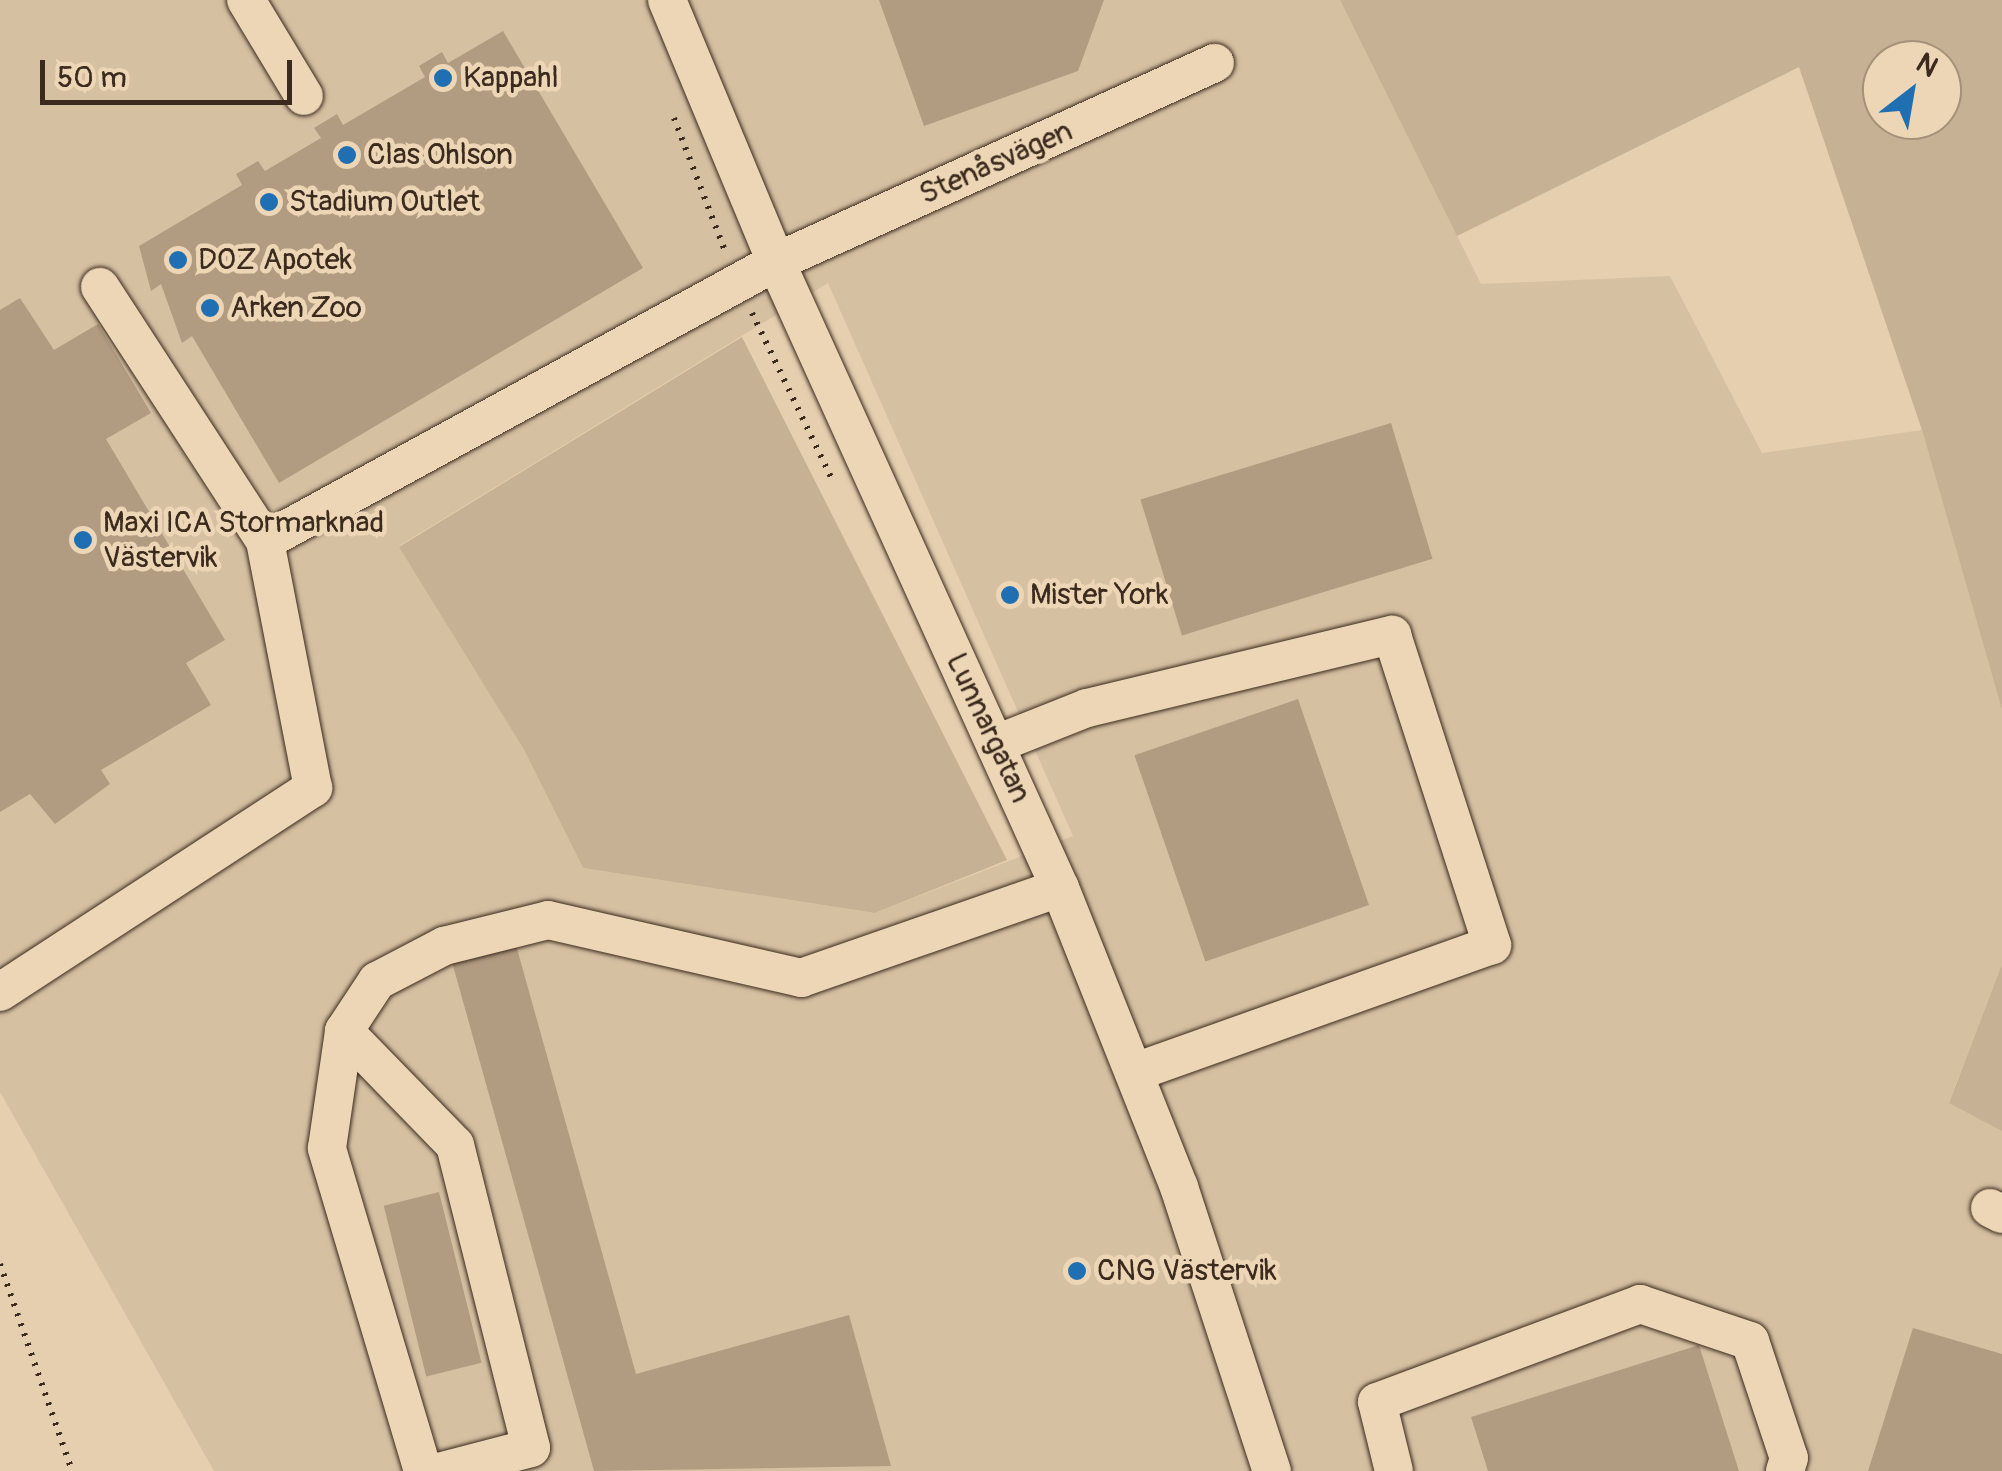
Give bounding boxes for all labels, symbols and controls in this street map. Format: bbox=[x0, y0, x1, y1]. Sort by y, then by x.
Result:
scale bar bbox=[45, 40, 298, 102]
north arrow bbox=[1862, 40, 1962, 140]
text: N bbox=[1910, 46, 1944, 85]
text: 50 m bbox=[57, 59, 127, 96]
place label: Kappahl bbox=[463, 60, 559, 96]
marker: Kappahl bbox=[432, 67, 454, 89]
street label: Stenåsvägen bbox=[914, 113, 1078, 213]
place label: Clas Ohlson bbox=[367, 137, 513, 173]
marker: Clas Ohlson bbox=[336, 144, 358, 166]
place label: Stadium Outlet bbox=[289, 184, 480, 220]
marker: Stadium Outlet bbox=[258, 191, 280, 213]
place label: DOZ Apotek bbox=[198, 242, 352, 278]
marker: DOZ Apotek bbox=[167, 249, 189, 271]
place label: Arken Zoo bbox=[230, 290, 362, 326]
marker: Arken Zoo bbox=[199, 297, 221, 319]
place label: Maxi ICA Stormarknad Västervik bbox=[103, 505, 384, 576]
marker: Maxi ICA Stormarknad Västervik bbox=[72, 529, 94, 551]
place label: Mister York bbox=[1030, 577, 1169, 613]
marker: Mister York bbox=[999, 584, 1021, 606]
street label: Lunnargatan bbox=[938, 647, 1038, 809]
place label: CNG Västervik bbox=[1097, 1253, 1277, 1289]
marker: CNG Västervik bbox=[1066, 1260, 1088, 1282]

